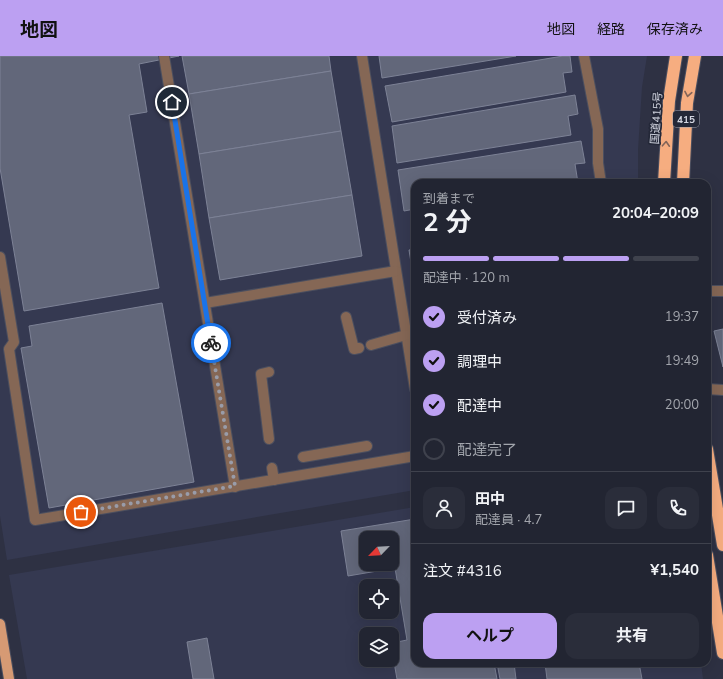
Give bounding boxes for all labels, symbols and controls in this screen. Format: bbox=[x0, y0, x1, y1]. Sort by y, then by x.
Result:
text: 地図 bbox=[20, 17, 58, 43]
text: 地図 bbox=[547, 20, 575, 39]
text: 経路 bbox=[597, 20, 625, 39]
text: 保存済み bbox=[647, 20, 703, 39]
pin bbox=[155, 85, 189, 119]
icon: home bbox=[161, 91, 183, 113]
street label: 国道415号 bbox=[647, 91, 666, 145]
one-way arrow bbox=[685, 91, 693, 98]
road number: 415 bbox=[673, 111, 699, 127]
one-way arrow bbox=[662, 141, 671, 147]
text: 到着まで bbox=[423, 190, 475, 208]
text: 20:04–20:09 bbox=[612, 203, 699, 223]
text: 2 分 bbox=[423, 205, 472, 240]
text: 配達中 · 120 m bbox=[423, 269, 510, 287]
icon: check bbox=[423, 306, 445, 328]
text: 受付済み bbox=[457, 308, 517, 328]
text: 19:37 bbox=[665, 308, 699, 326]
courier bbox=[191, 323, 231, 363]
icon: bike bbox=[200, 332, 222, 354]
icon: check bbox=[423, 350, 445, 372]
text: 調理中 bbox=[457, 352, 502, 372]
text: 19:49 bbox=[665, 352, 699, 370]
icon: check bbox=[423, 394, 445, 416]
text: 配達中 bbox=[457, 396, 502, 416]
text: 20:00 bbox=[665, 396, 699, 414]
text: 配達完了 bbox=[457, 440, 517, 460]
button: person bbox=[423, 487, 465, 529]
button: chat bbox=[605, 487, 647, 529]
button: phone bbox=[657, 487, 699, 529]
text: 田中 bbox=[475, 489, 505, 509]
pin bbox=[64, 495, 98, 529]
icon: bag bbox=[70, 501, 92, 523]
text: 配達員 · 4.7 bbox=[475, 511, 542, 529]
north arrow bbox=[359, 531, 399, 571]
map controls bbox=[359, 531, 399, 667]
text: ¥1,540 bbox=[650, 560, 699, 580]
text: 注文 #4316 bbox=[423, 561, 502, 581]
button: locate bbox=[359, 579, 399, 619]
button: ヘルプ bbox=[423, 613, 557, 659]
button: 共有 bbox=[565, 613, 699, 659]
button: layers bbox=[359, 627, 399, 667]

